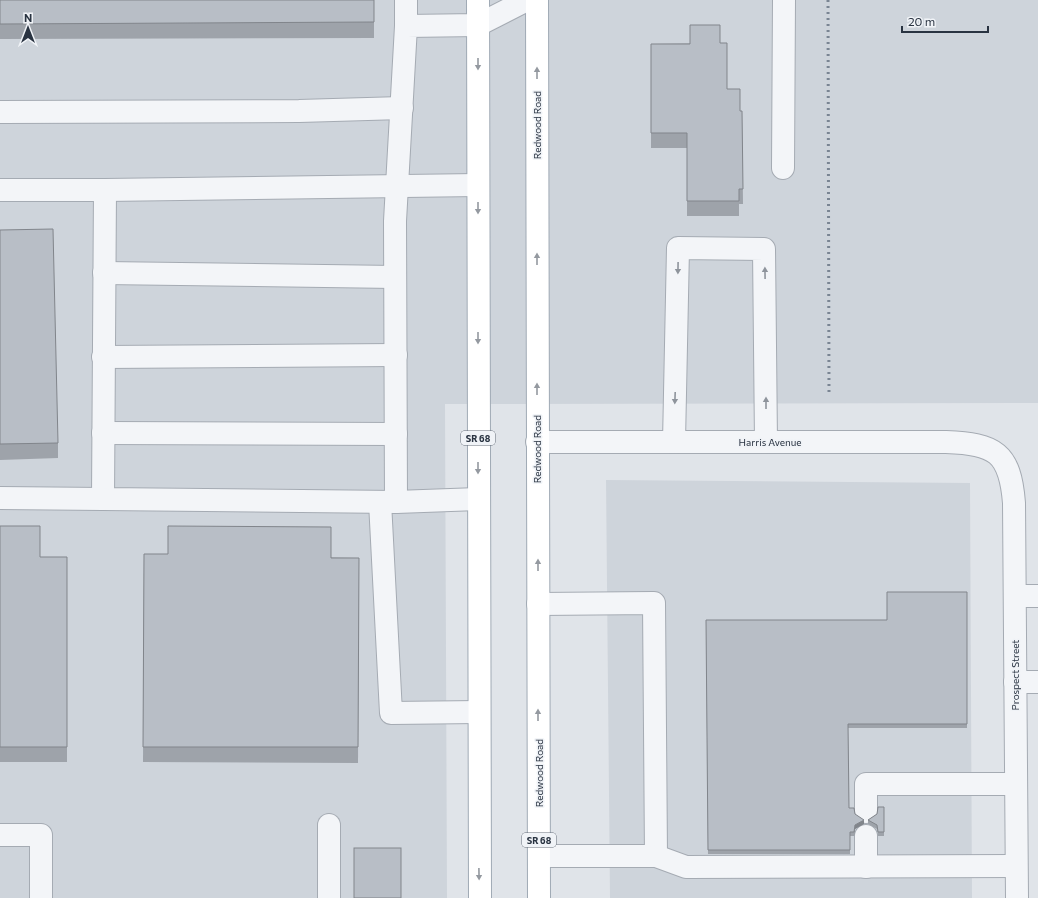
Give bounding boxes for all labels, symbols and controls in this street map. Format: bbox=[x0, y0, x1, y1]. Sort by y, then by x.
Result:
north arrow bbox=[8, 8, 48, 48]
scale bar bbox=[902, 8, 988, 34]
text: N bbox=[24, 11, 32, 24]
text: 20 m bbox=[908, 14, 935, 28]
one-way arrow bbox=[475, 58, 481, 71]
one-way arrow bbox=[534, 66, 540, 79]
street label: Redwood Road bbox=[531, 91, 543, 159]
one-way arrow bbox=[475, 202, 481, 215]
one-way arrow bbox=[534, 252, 540, 265]
one-way arrow bbox=[675, 262, 681, 275]
one-way arrow bbox=[762, 266, 768, 279]
one-way arrow bbox=[475, 332, 481, 345]
one-way arrow bbox=[534, 382, 540, 395]
one-way arrow bbox=[672, 392, 679, 404]
one-way arrow bbox=[763, 396, 769, 409]
street label: Redwood Road bbox=[531, 415, 543, 483]
road number: SR 68 bbox=[461, 431, 495, 445]
street label: Harris Avenue bbox=[738, 436, 802, 448]
one-way arrow bbox=[475, 462, 481, 475]
one-way arrow bbox=[535, 558, 541, 571]
street label: Prospect Street bbox=[1009, 640, 1021, 710]
one-way arrow bbox=[535, 708, 541, 721]
street label: Redwood Road bbox=[533, 739, 545, 807]
road number: SR 68 bbox=[522, 833, 556, 847]
one-way arrow bbox=[476, 868, 482, 881]

